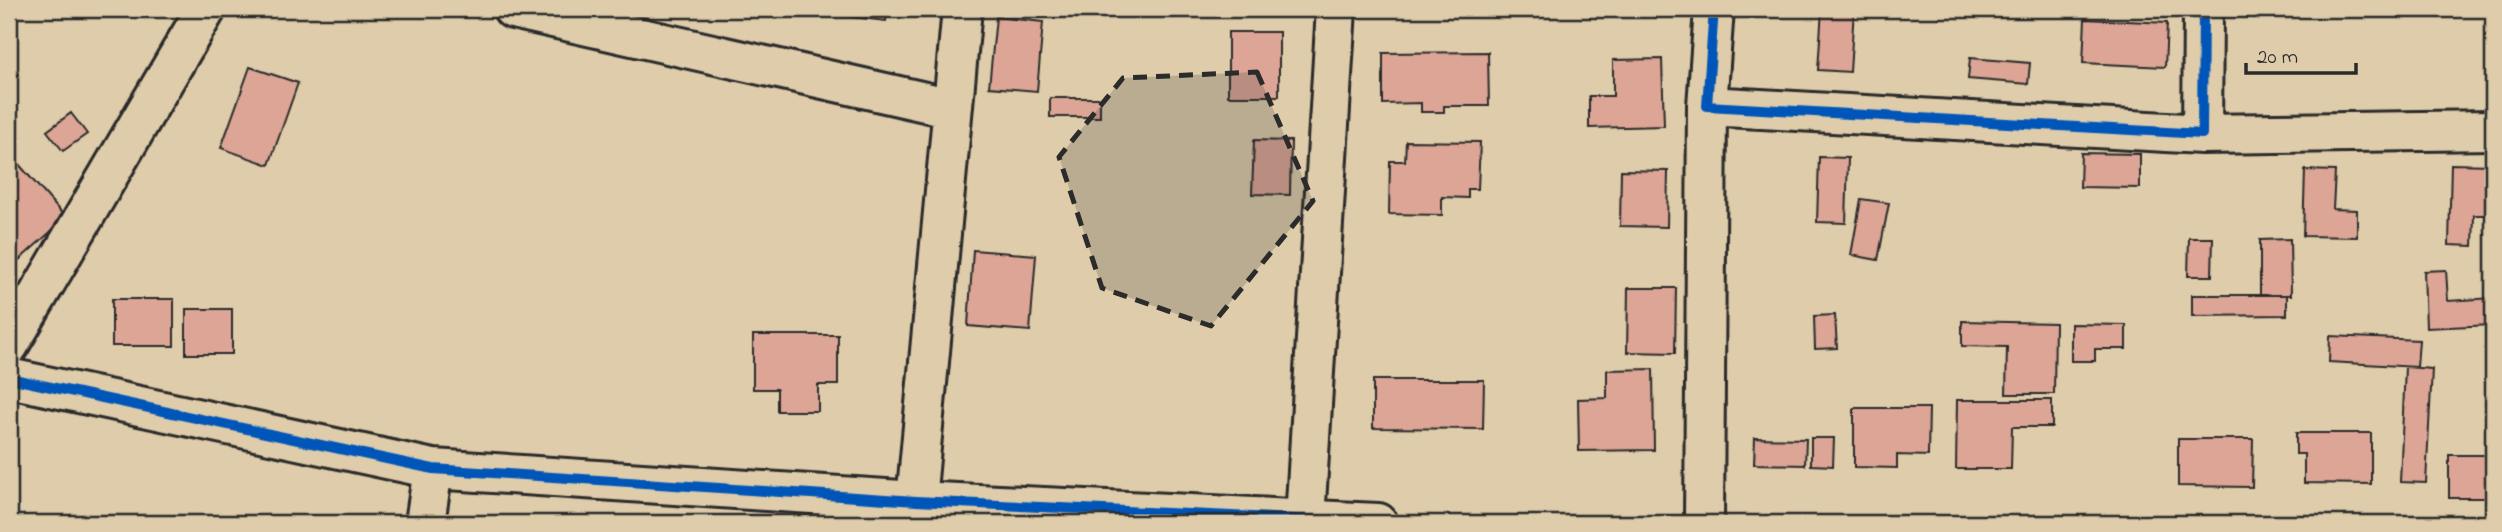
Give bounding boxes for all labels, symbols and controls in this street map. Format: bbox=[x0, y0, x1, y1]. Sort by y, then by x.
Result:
scale bar bbox=[2246, 32, 2357, 76]
text: 20 m bbox=[2257, 43, 2298, 73]

